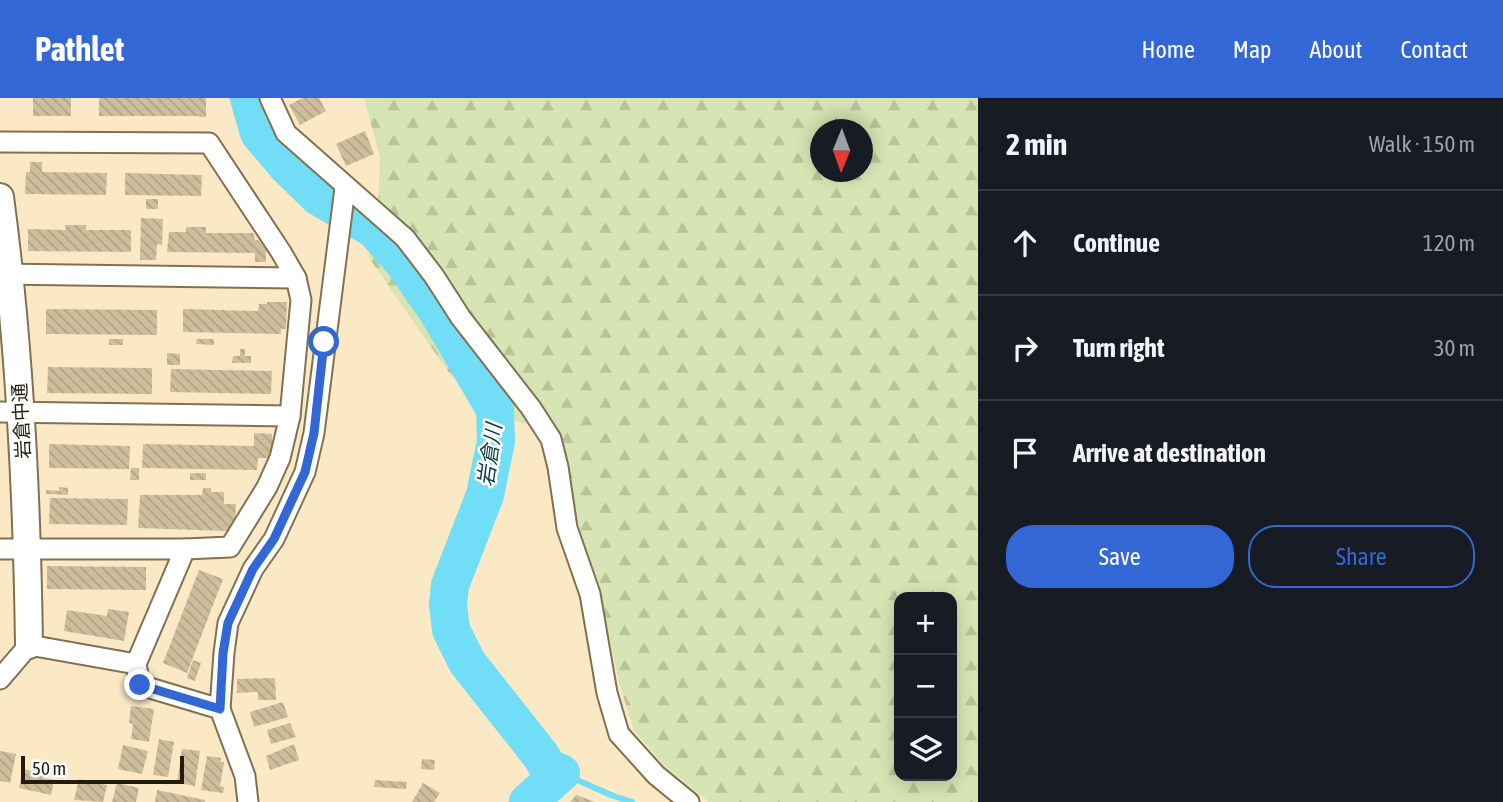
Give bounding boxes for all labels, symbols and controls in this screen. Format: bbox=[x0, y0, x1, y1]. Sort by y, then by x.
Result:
text: Pathlet bbox=[35, 30, 124, 68]
text: Home bbox=[1141, 36, 1195, 63]
text: Map bbox=[1233, 36, 1271, 63]
text: About bbox=[1309, 36, 1362, 63]
text: Contact bbox=[1400, 36, 1468, 63]
north arrow bbox=[810, 119, 873, 182]
text: 2 min bbox=[1006, 127, 1067, 161]
text: Walk · 150 m bbox=[1369, 131, 1475, 157]
icon: ahead bbox=[1006, 224, 1044, 262]
text: Continue bbox=[1073, 228, 1160, 258]
text: 120 m bbox=[1423, 230, 1475, 256]
route start bbox=[308, 326, 339, 357]
icon: right bbox=[1006, 329, 1044, 367]
text: Turn right bbox=[1073, 333, 1164, 363]
text: 30 m bbox=[1434, 335, 1475, 361]
street label: 岩倉中通 bbox=[8, 382, 34, 460]
water label: 岩倉川 bbox=[473, 420, 506, 488]
icon: arrive bbox=[1006, 434, 1044, 472]
text: Arrive at destination bbox=[1073, 438, 1266, 468]
button: Save bbox=[1006, 525, 1234, 588]
button: Share bbox=[1248, 525, 1475, 588]
map controls bbox=[894, 592, 957, 781]
button: + bbox=[894, 592, 957, 655]
button: − bbox=[894, 655, 957, 718]
route end bbox=[124, 669, 155, 700]
button: layers bbox=[894, 718, 957, 781]
scale bar bbox=[21, 753, 184, 785]
text: 50 m bbox=[32, 757, 66, 779]

